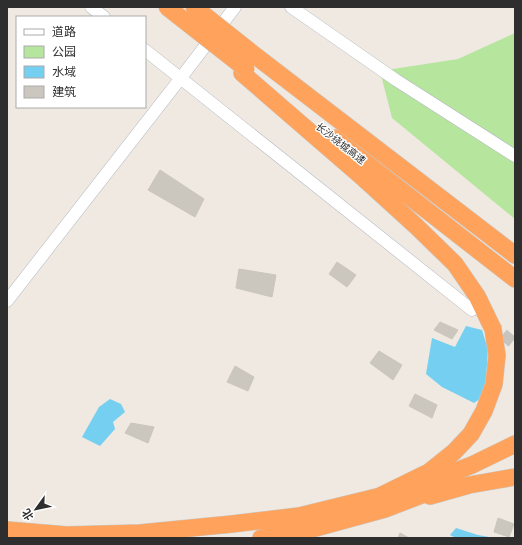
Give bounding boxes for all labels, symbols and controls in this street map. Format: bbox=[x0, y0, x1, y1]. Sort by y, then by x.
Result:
legend bbox=[16, 16, 146, 108]
text: 道路 bbox=[52, 24, 76, 39]
text: 公园 bbox=[52, 44, 76, 59]
text: 水域 bbox=[52, 64, 76, 79]
text: 建筑 bbox=[52, 84, 76, 99]
street label: 长沙绕城高速 bbox=[313, 120, 368, 167]
north arrow bbox=[16, 489, 56, 529]
text: 北 bbox=[19, 506, 36, 523]

